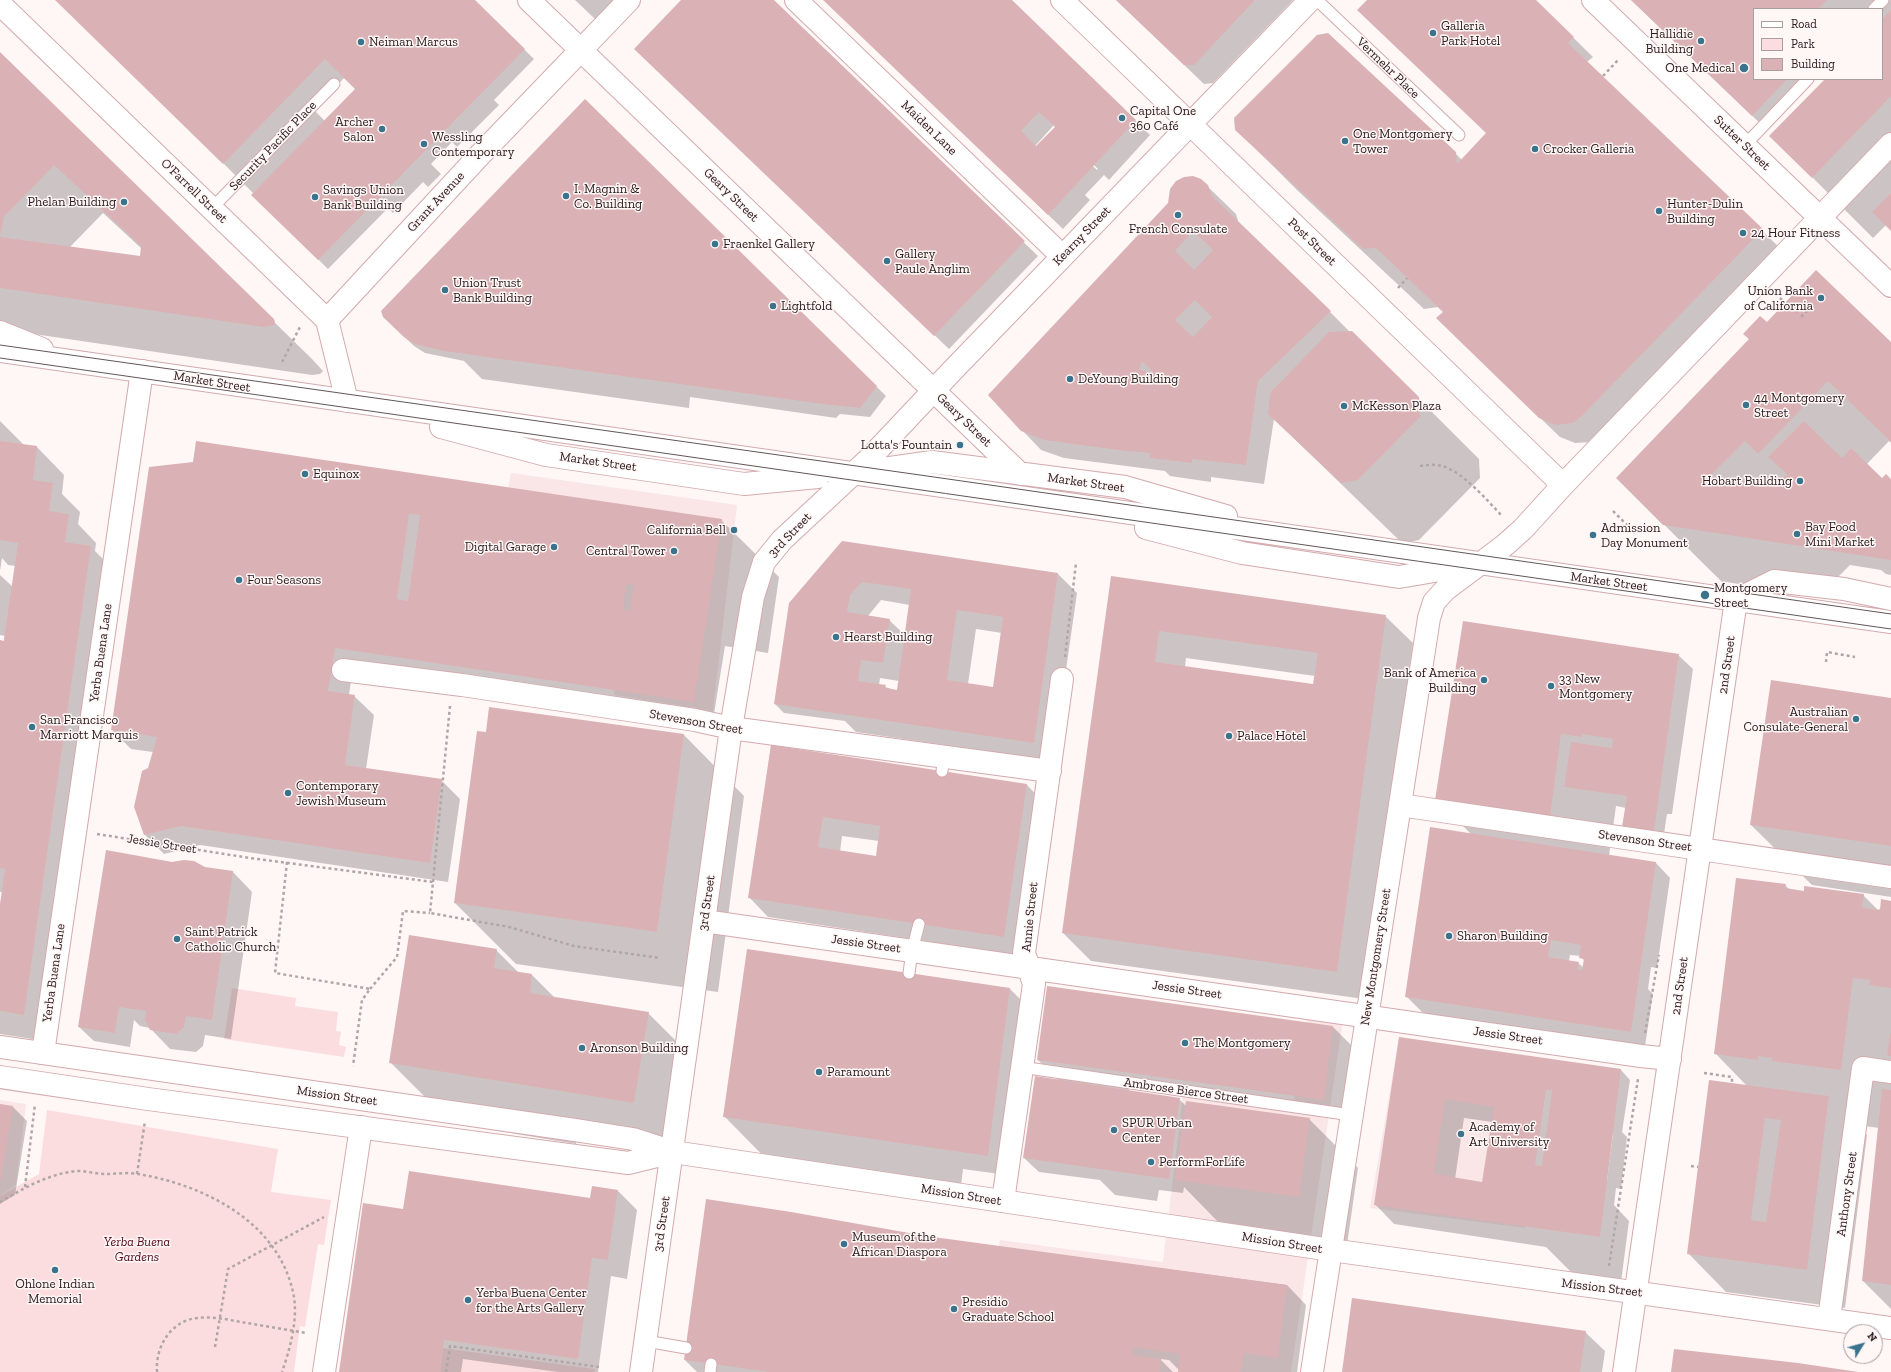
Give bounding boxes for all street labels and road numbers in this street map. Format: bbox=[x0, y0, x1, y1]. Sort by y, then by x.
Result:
street label: Vermehr Place bbox=[1353, 34, 1423, 102]
street label: Maiden Lane bbox=[898, 97, 960, 159]
street label: Security Pacific Place bbox=[226, 98, 320, 194]
street label: Sutter Street bbox=[1710, 112, 1774, 174]
street label: O'Farrell Street bbox=[157, 155, 231, 227]
street label: Geary Street bbox=[700, 165, 762, 225]
street label: Grant Avenue bbox=[404, 168, 468, 236]
street label: Kearny Street bbox=[1050, 203, 1114, 269]
street label: Post Street bbox=[1284, 215, 1340, 269]
street label: Market Street bbox=[172, 368, 252, 396]
street label: Geary Street bbox=[933, 390, 995, 450]
street label: Market Street bbox=[558, 449, 638, 475]
street label: Market Street bbox=[1046, 470, 1126, 496]
street label: 3rd Street bbox=[765, 509, 815, 561]
street label: Market Street bbox=[1569, 569, 1649, 595]
street label: Yerba Buena Lane bbox=[86, 603, 116, 703]
street label: 2nd Street bbox=[1715, 635, 1739, 695]
street label: Stevenson Street bbox=[648, 706, 744, 738]
street label: Stevenson Street bbox=[1597, 827, 1693, 855]
street label: Jessie Street bbox=[126, 831, 198, 857]
street label: 3rd Street bbox=[695, 874, 719, 932]
street label: Annie Street bbox=[1019, 881, 1041, 953]
street label: New Montgomery Street bbox=[1357, 887, 1395, 1027]
street label: Yerba Buena Lane bbox=[39, 923, 69, 1023]
street label: Jessie Street bbox=[830, 931, 902, 957]
street label: 2nd Street bbox=[1668, 956, 1692, 1016]
street label: Jessie Street bbox=[1151, 977, 1223, 1003]
street label: Jessie Street bbox=[1472, 1023, 1544, 1049]
street label: Ambrose Bierce Street bbox=[1123, 1075, 1249, 1107]
street label: Mission Street bbox=[296, 1083, 378, 1109]
street label: Anthony Street bbox=[1833, 1151, 1861, 1237]
street label: Mission Street bbox=[920, 1181, 1002, 1209]
street label: 3rd Street bbox=[650, 1195, 674, 1253]
street label: Mission Street bbox=[1241, 1229, 1323, 1257]
street label: Mission Street bbox=[1561, 1275, 1643, 1301]

